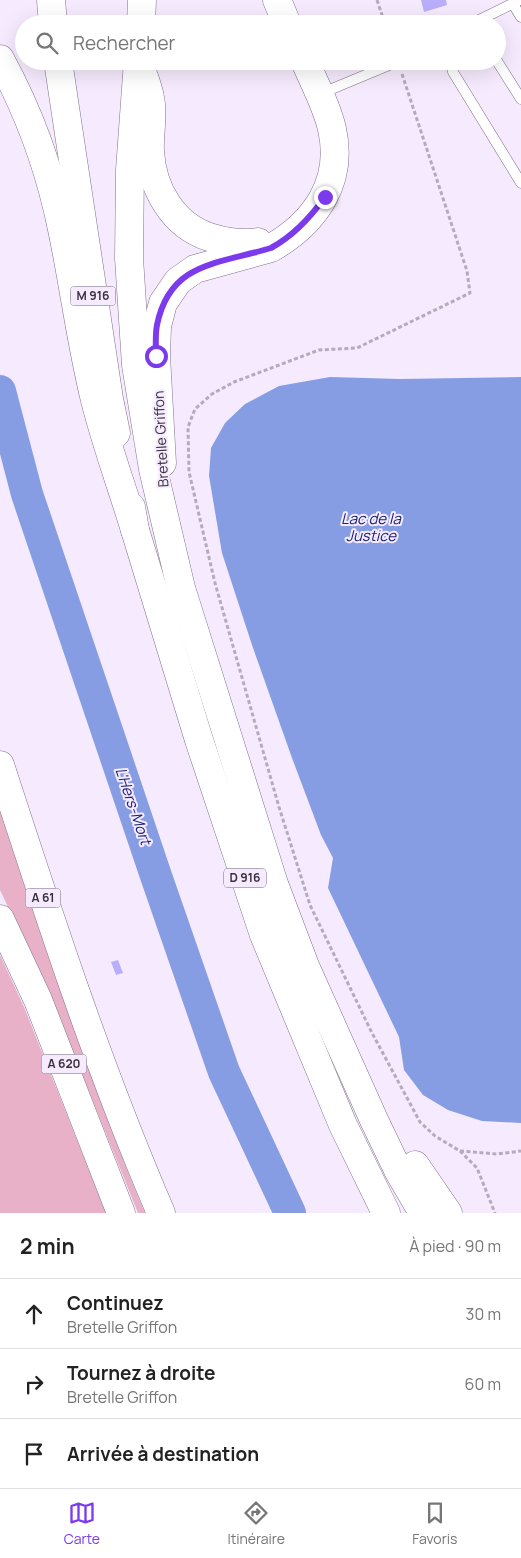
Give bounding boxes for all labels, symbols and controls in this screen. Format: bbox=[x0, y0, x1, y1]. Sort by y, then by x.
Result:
search box bbox=[15, 15, 506, 70]
icon: search bbox=[33, 29, 61, 57]
text: Rechercher bbox=[73, 30, 175, 56]
route end bbox=[314, 186, 337, 209]
road number: M 916 bbox=[70, 286, 116, 306]
route start bbox=[145, 345, 168, 368]
street label: Bretelle Griffon bbox=[148, 390, 173, 488]
water label: Lac de la Justice bbox=[341, 508, 402, 546]
water label: L'Hers-Mort bbox=[110, 764, 157, 849]
road number: D 916 bbox=[224, 868, 266, 888]
road number: A 61 bbox=[26, 888, 60, 908]
road number: A 620 bbox=[42, 1054, 86, 1074]
text: 2 min bbox=[20, 1232, 75, 1260]
text: À pied · 90 m bbox=[409, 1235, 501, 1257]
text: Continuez bbox=[67, 1290, 164, 1316]
icon: ahead bbox=[20, 1300, 48, 1328]
text: 30 m bbox=[466, 1303, 501, 1325]
text: Bretelle Griffon bbox=[67, 1316, 177, 1338]
text: Tournez à droite bbox=[67, 1360, 215, 1386]
icon: right bbox=[20, 1370, 48, 1398]
text: 60 m bbox=[465, 1373, 501, 1395]
text: Bretelle Griffon bbox=[67, 1386, 177, 1408]
icon: arrive bbox=[20, 1440, 48, 1468]
text: Arrivée à destination bbox=[67, 1441, 259, 1467]
tab: Carte bbox=[64, 1499, 100, 1548]
tab: Itinéraire bbox=[227, 1499, 285, 1548]
tab: Favoris bbox=[412, 1499, 457, 1548]

